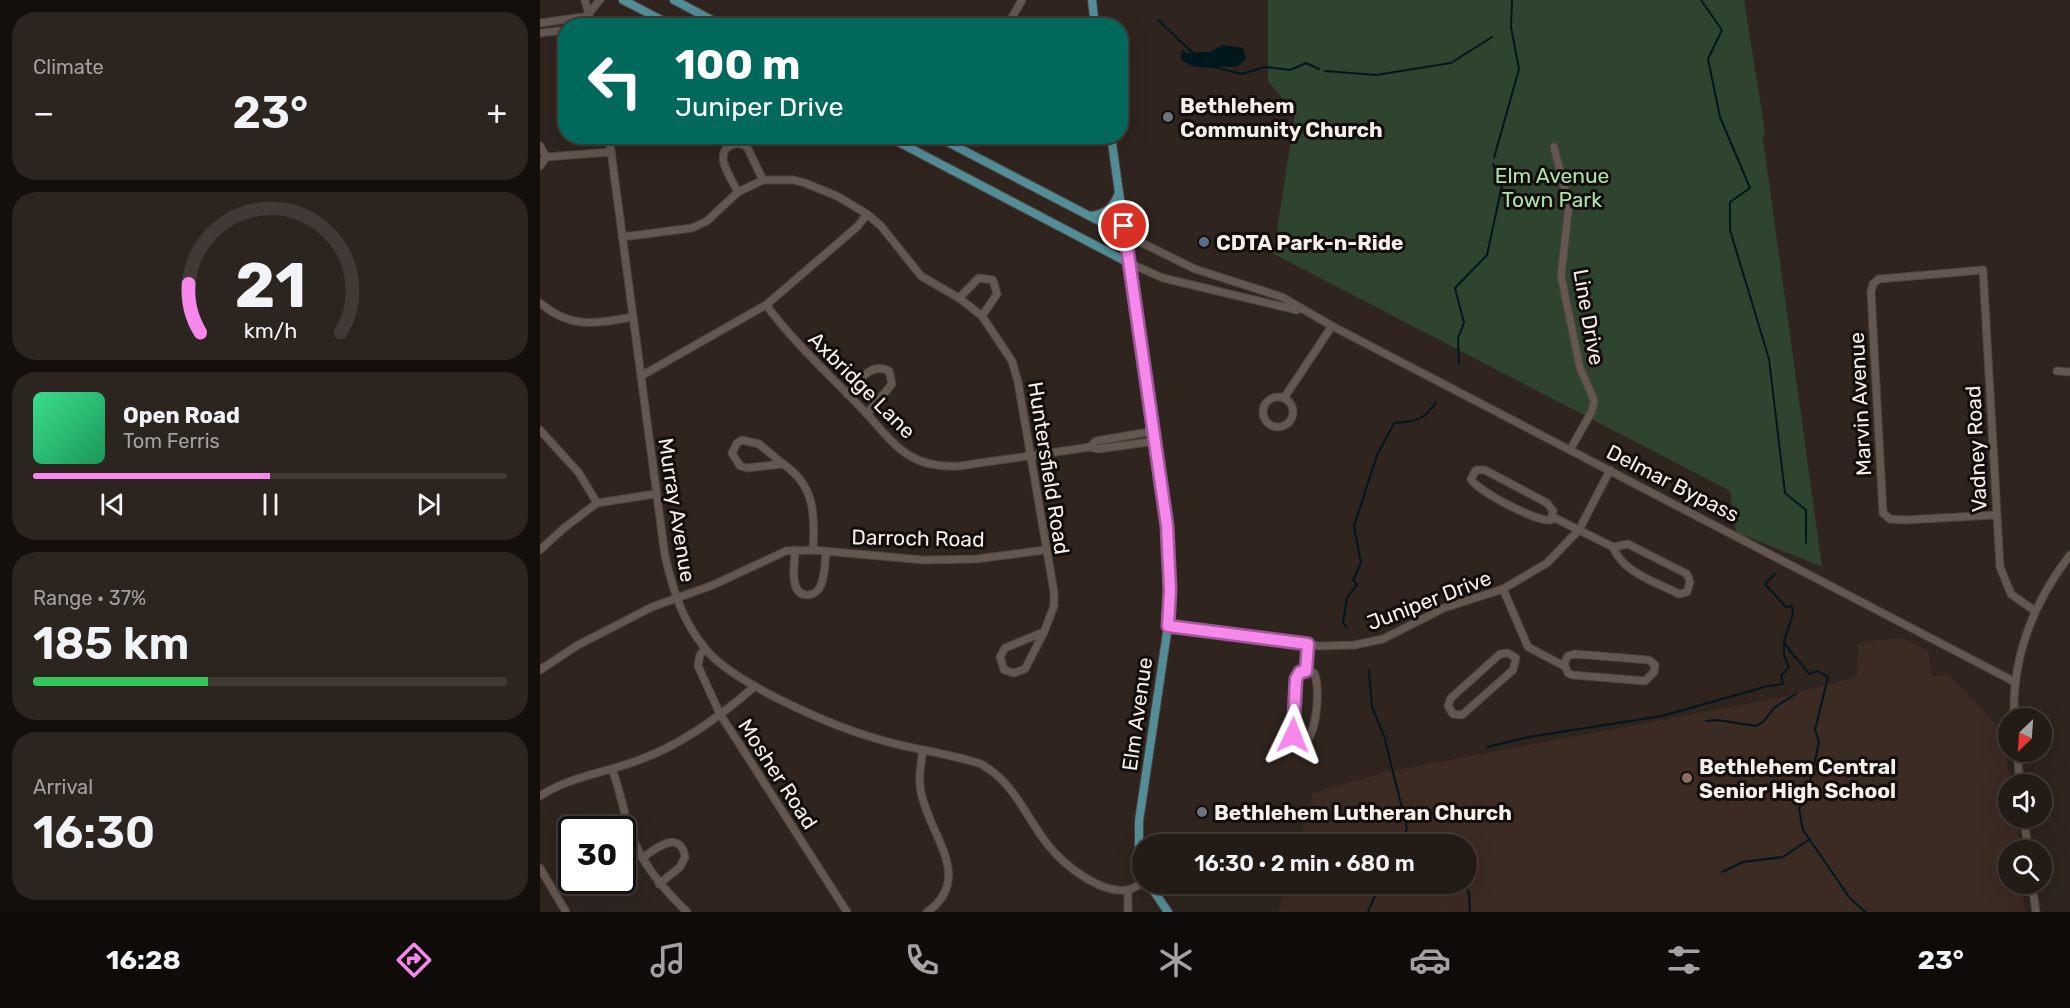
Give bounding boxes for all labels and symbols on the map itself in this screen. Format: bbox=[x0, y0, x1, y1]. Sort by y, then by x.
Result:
place label: Bethlehem Community Church bbox=[1180, 93, 1383, 142]
marker: Bethlehem Community Church bbox=[1161, 110, 1175, 124]
park label: Elm Avenue Town Park bbox=[1495, 163, 1609, 212]
pin bbox=[1098, 200, 1149, 251]
place label: CDTA Park-n-Ride bbox=[1216, 230, 1404, 255]
marker: CDTA Park-n-Ride bbox=[1197, 235, 1211, 249]
street label: Line Drive bbox=[1568, 267, 1610, 367]
street label: Axbridge Lane bbox=[803, 326, 921, 444]
street label: Marvin Avenue bbox=[1844, 332, 1876, 476]
street label: Huntersfield Road bbox=[1023, 380, 1075, 556]
street label: Vadney Road bbox=[1960, 385, 1992, 513]
street label: Murray Avenue bbox=[653, 436, 701, 584]
street label: Delmar Bypass bbox=[1603, 439, 1743, 527]
street label: Darroch Road bbox=[851, 524, 985, 552]
street label: Juniper Drive bbox=[1363, 565, 1495, 635]
street label: Elm Avenue bbox=[1117, 655, 1157, 773]
position arrow bbox=[1261, 703, 1325, 767]
north arrow bbox=[1998, 708, 2052, 762]
street label: Mosher Road bbox=[733, 714, 823, 834]
place label: Bethlehem Central Senior High School bbox=[1699, 754, 1896, 803]
marker: Bethlehem Central Senior High School bbox=[1680, 771, 1694, 785]
place label: Bethlehem Lutheran Church bbox=[1214, 800, 1512, 825]
marker: Bethlehem Lutheran Church bbox=[1195, 805, 1209, 819]
speed limit sign: 30 bbox=[558, 816, 636, 894]

